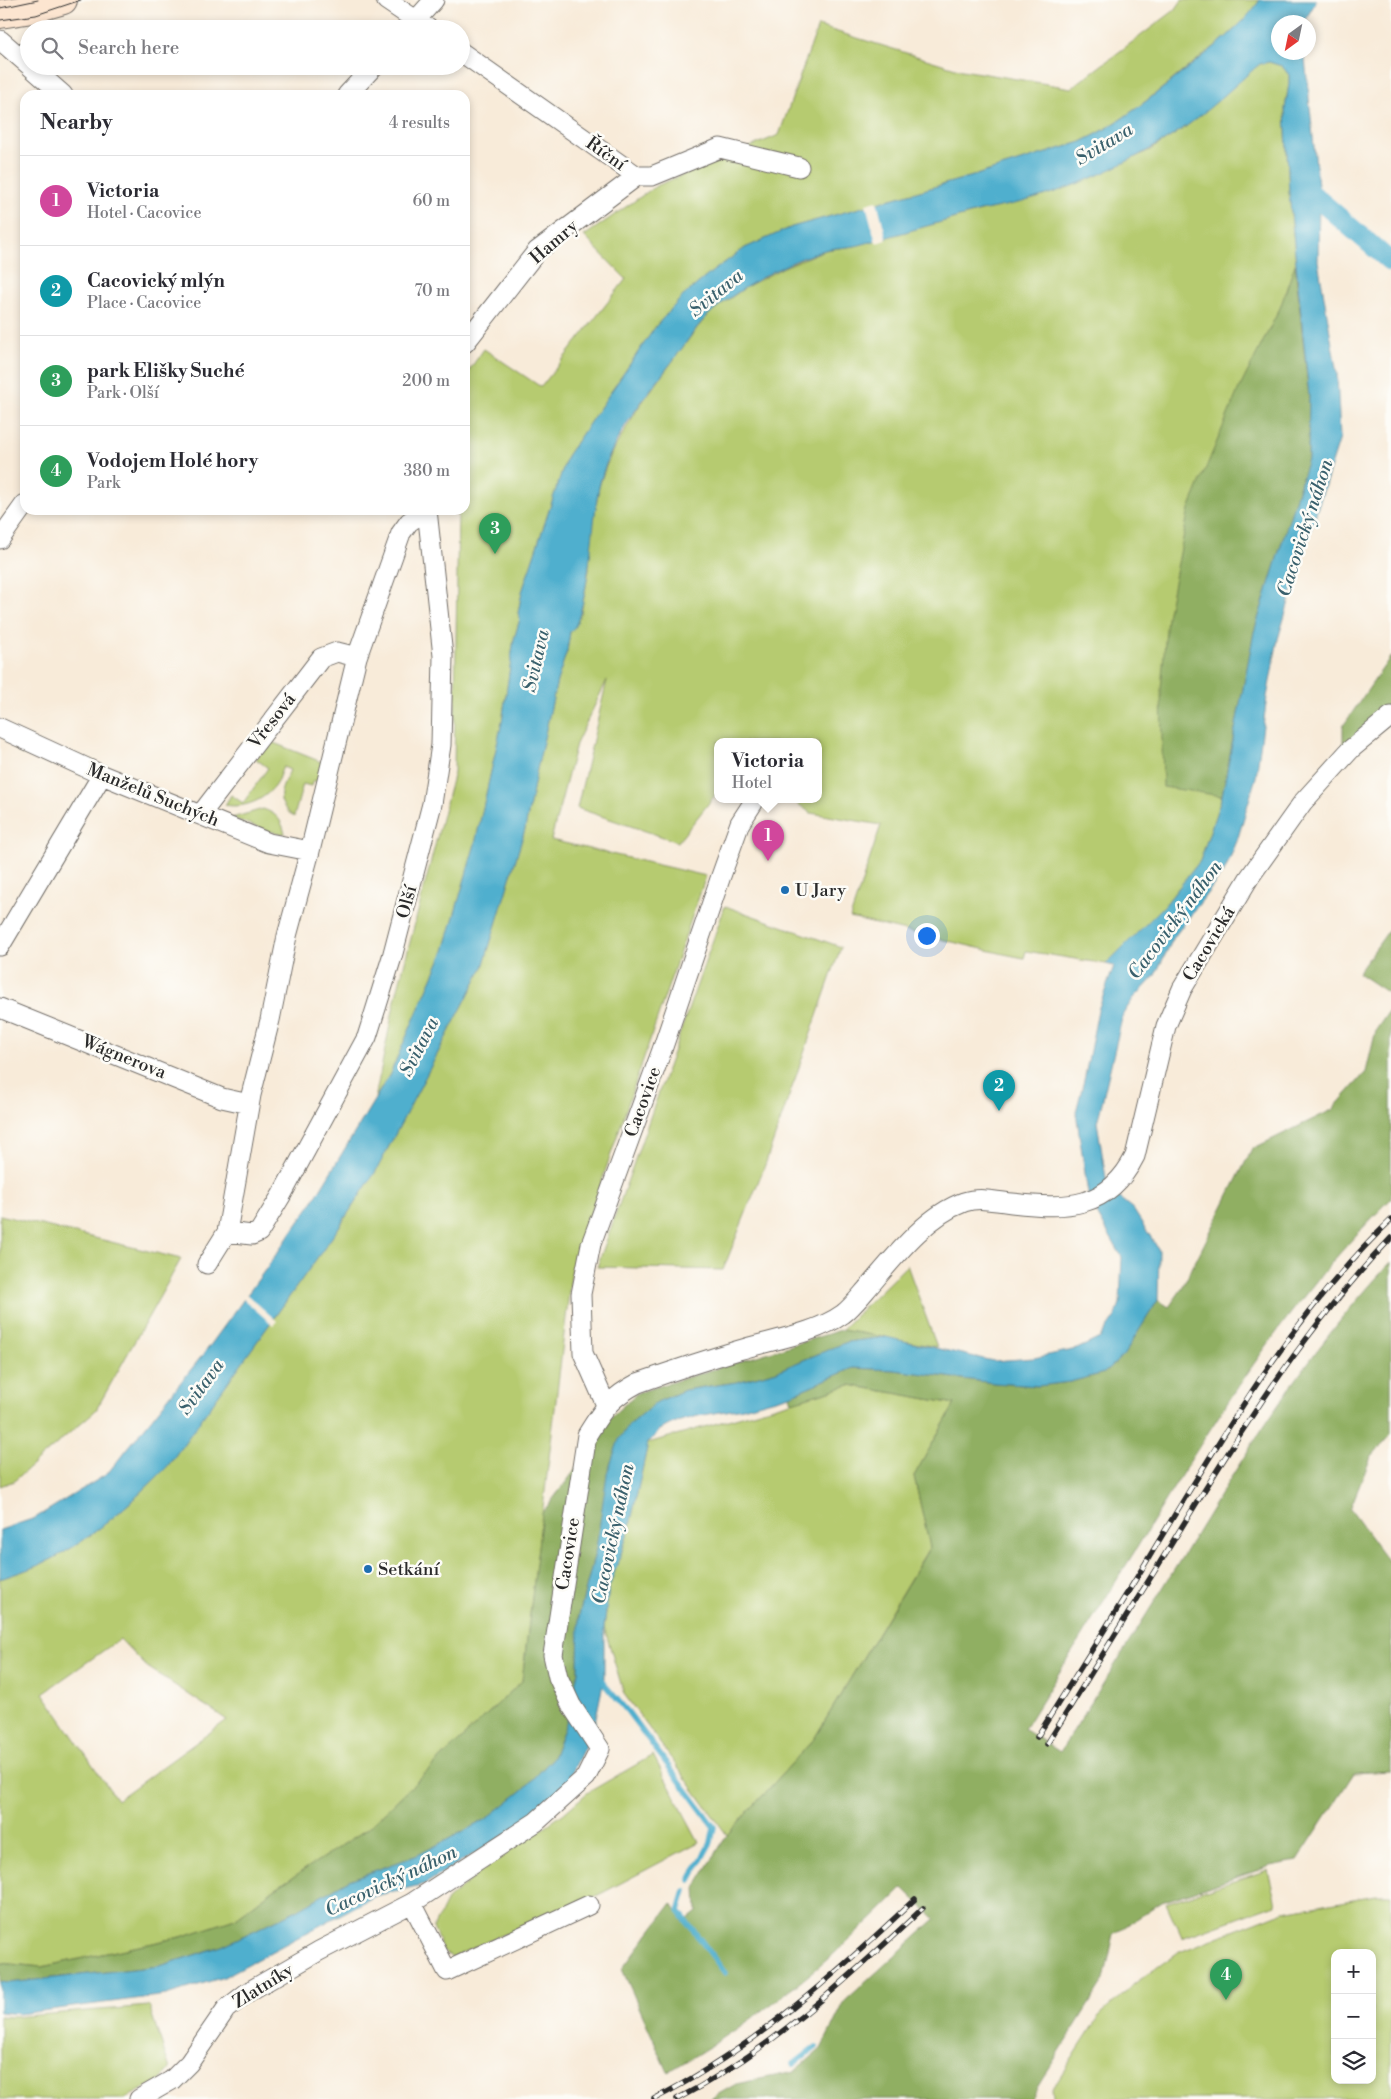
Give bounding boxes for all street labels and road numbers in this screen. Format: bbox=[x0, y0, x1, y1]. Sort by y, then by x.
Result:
street label: Říční bbox=[581, 132, 632, 177]
street label: Hamry bbox=[525, 215, 583, 269]
street label: Vřesová bbox=[243, 688, 301, 754]
street label: Manželů Suchých bbox=[83, 758, 223, 832]
street label: Olší bbox=[392, 882, 423, 921]
street label: Cacovická bbox=[1178, 902, 1241, 986]
street label: Wágnerova bbox=[78, 1029, 170, 1085]
street label: Cacovice bbox=[620, 1064, 666, 1140]
street label: Cacovice bbox=[551, 1516, 585, 1592]
street label: Zlatníky bbox=[228, 1958, 298, 2014]

